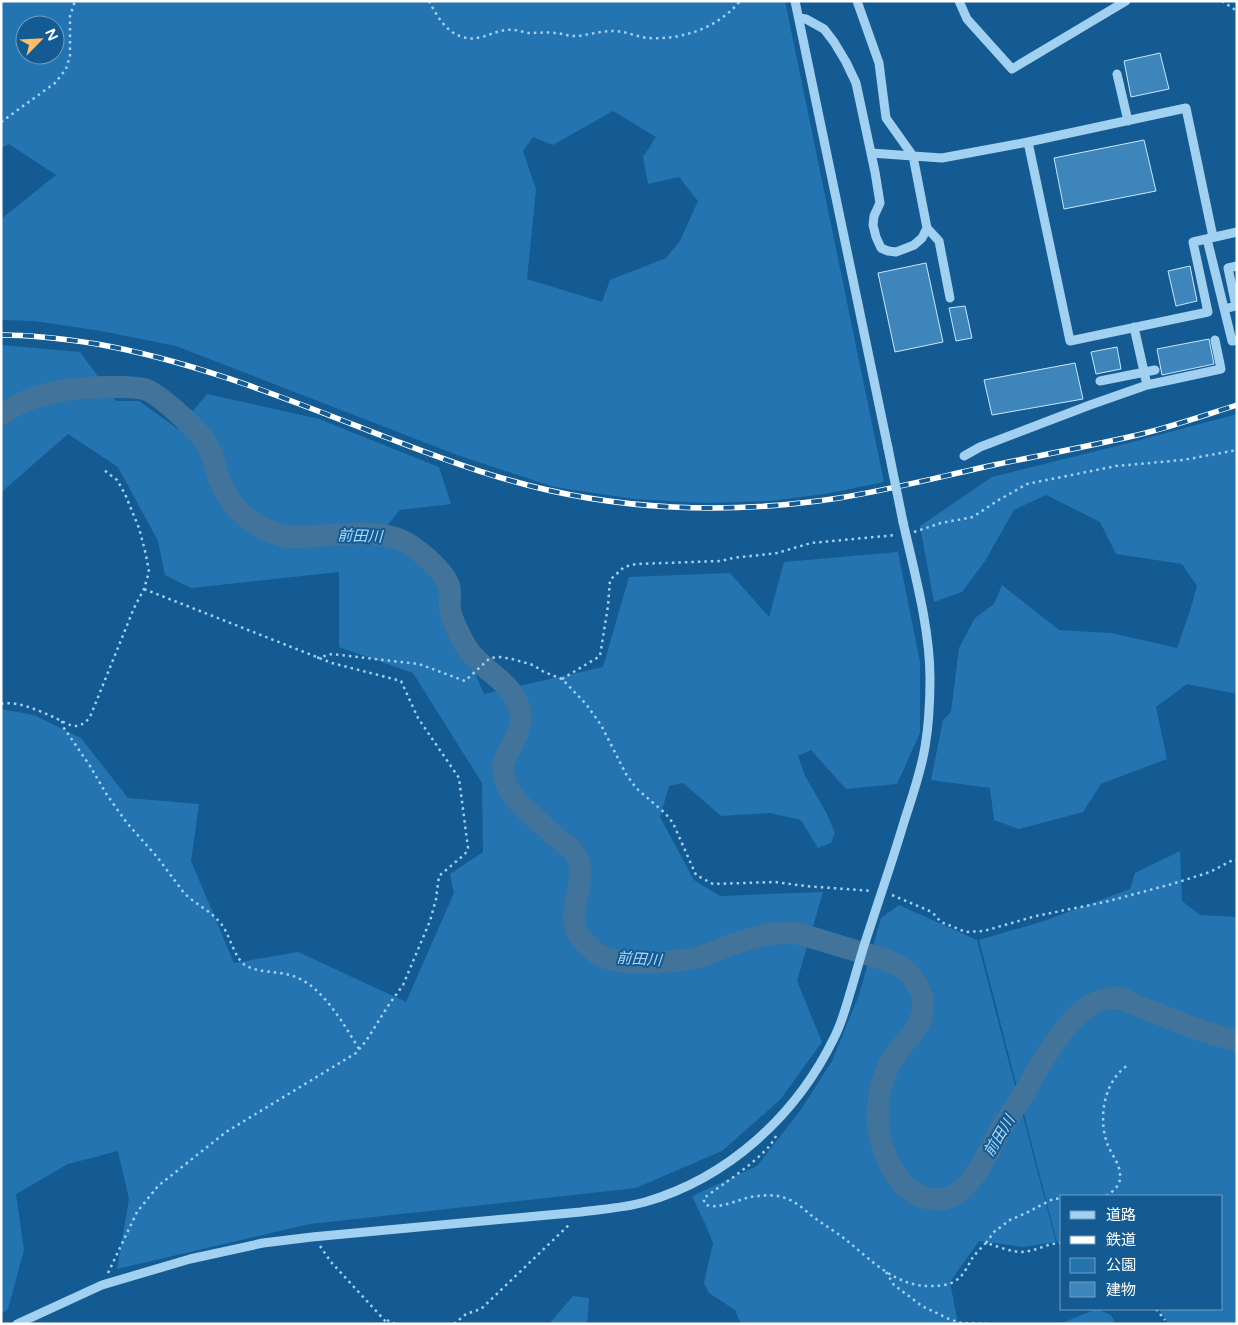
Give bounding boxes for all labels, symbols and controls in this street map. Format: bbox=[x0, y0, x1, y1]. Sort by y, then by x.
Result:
north arrow bbox=[15, 15, 65, 65]
text: N bbox=[41, 26, 61, 44]
water label: 前田川 bbox=[337, 526, 385, 546]
water label: 前田川 bbox=[616, 948, 664, 970]
water label: 前田川 bbox=[980, 1110, 1019, 1160]
legend bbox=[1060, 1195, 1223, 1310]
text: 道路 bbox=[1106, 1206, 1136, 1224]
text: 鉄道 bbox=[1106, 1231, 1136, 1249]
text: 公園 bbox=[1106, 1256, 1136, 1274]
text: 建物 bbox=[1106, 1281, 1136, 1299]

